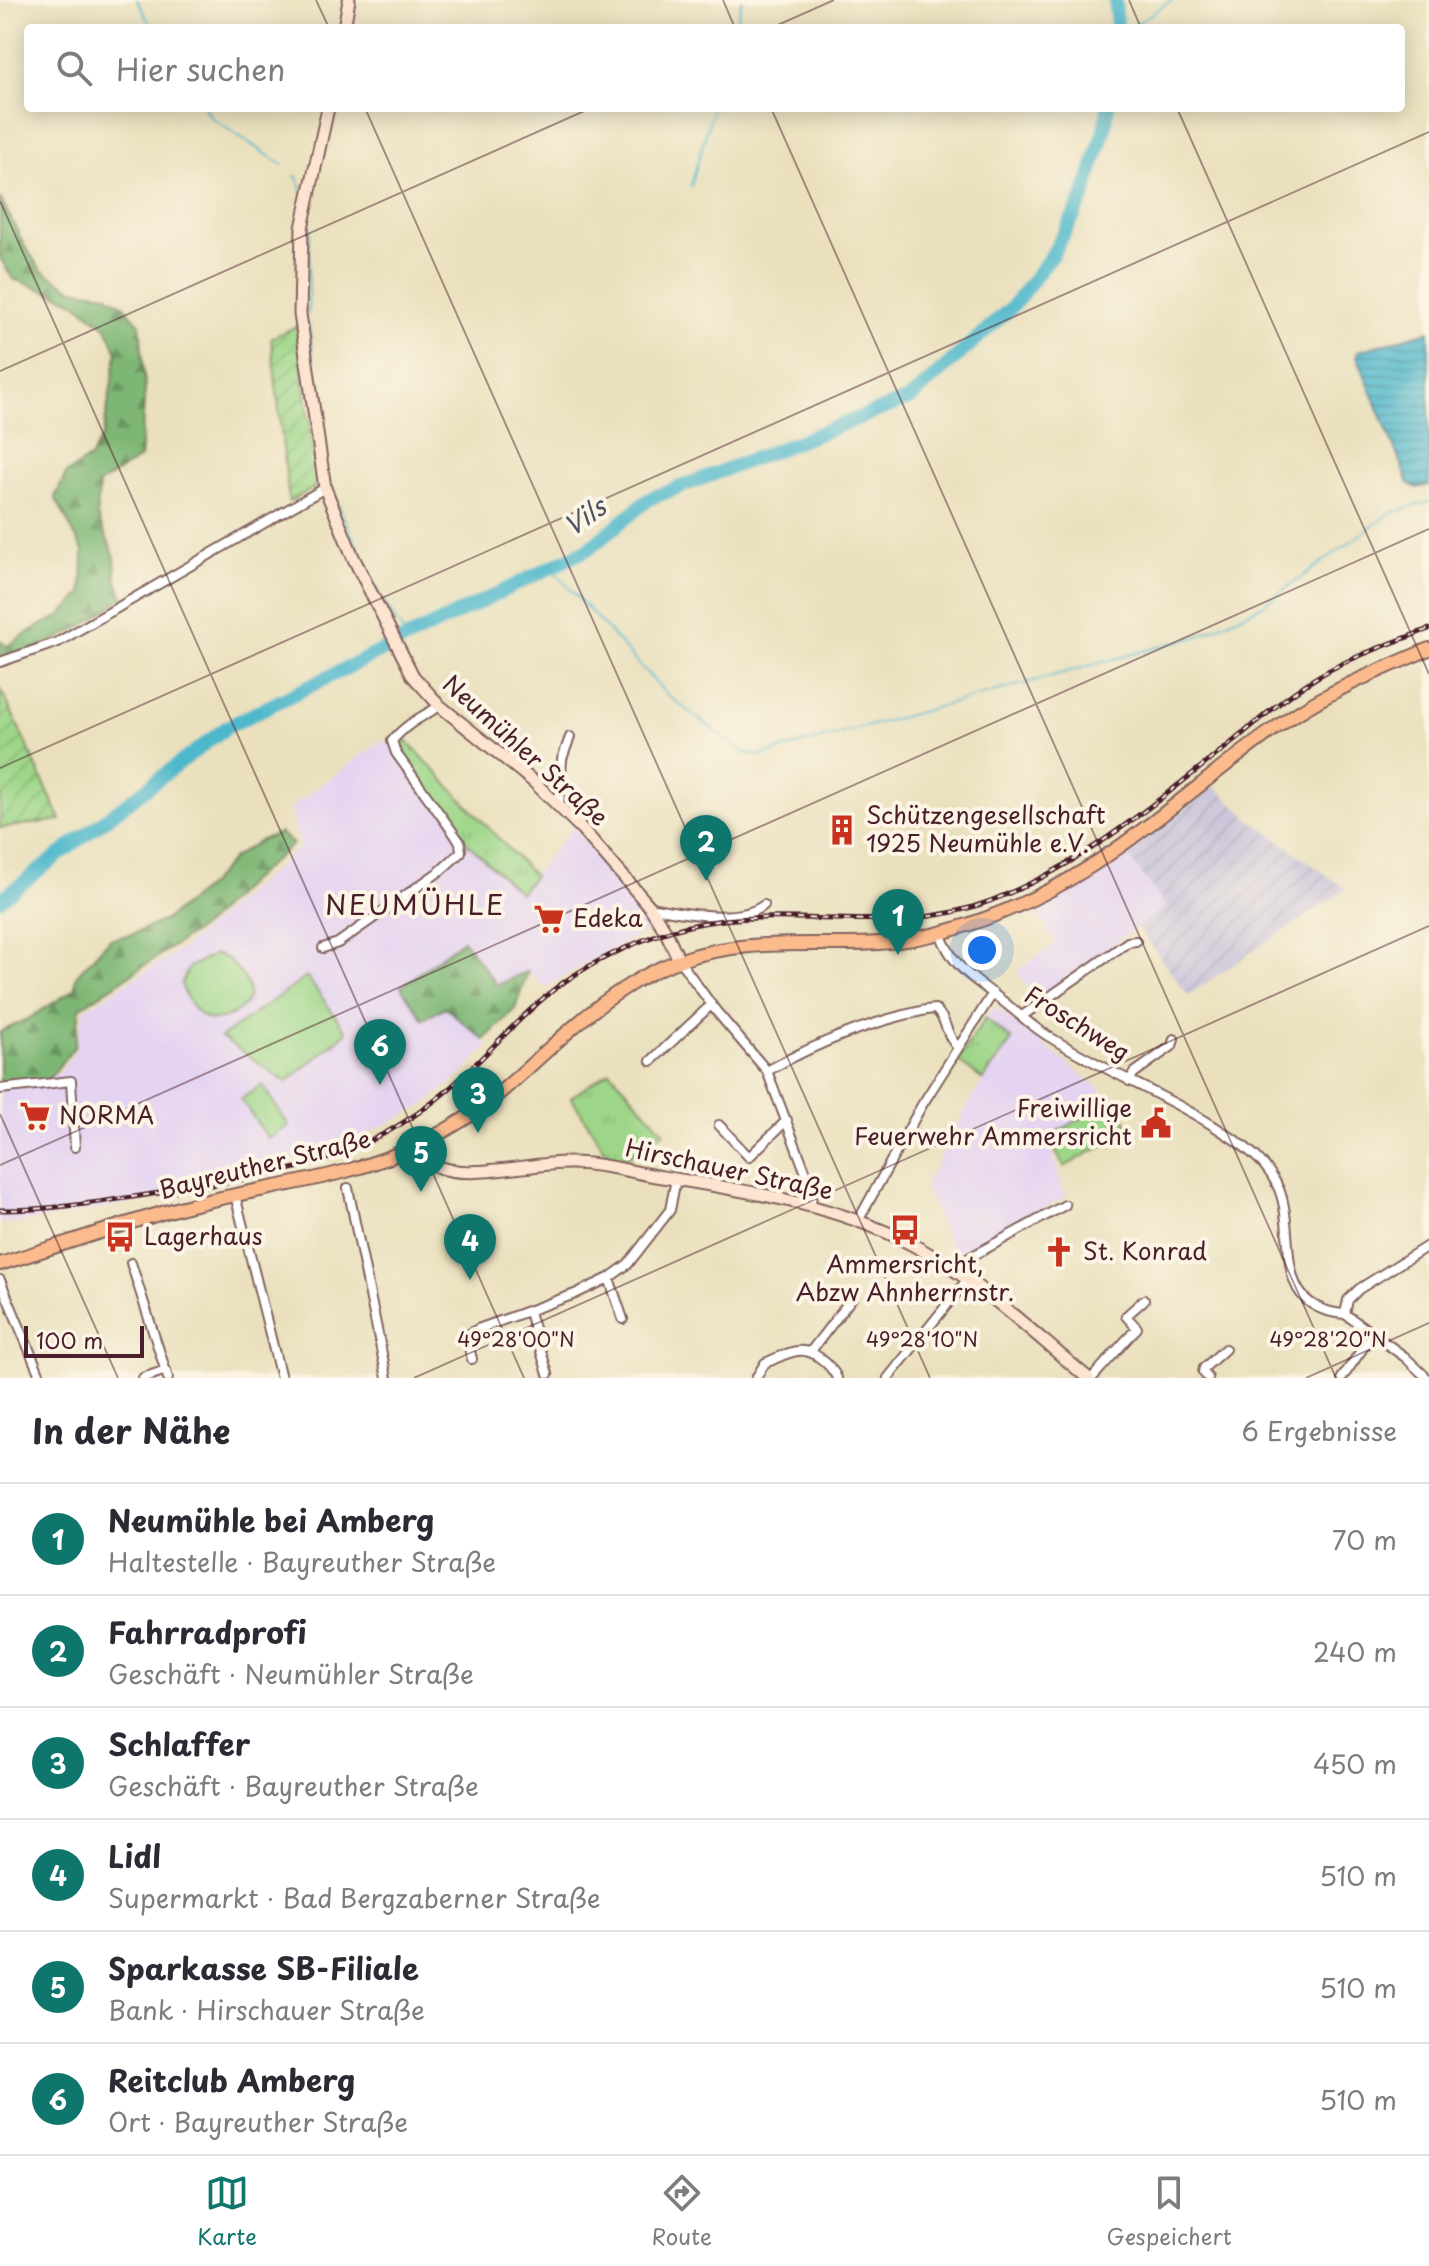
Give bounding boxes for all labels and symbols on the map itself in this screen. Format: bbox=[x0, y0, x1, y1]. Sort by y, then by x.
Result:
water label: Vils bbox=[555, 486, 615, 544]
street label: Neumühler Straße bbox=[436, 665, 617, 834]
place label: Schützengesellschaft 1925 Neumühle e.V. bbox=[866, 796, 1106, 860]
building icon: Schützengesellschaft 1925 Neumühle e.V. bbox=[825, 813, 859, 847]
pin: 2 bbox=[680, 815, 732, 881]
district label: NEUMÜHLE bbox=[325, 882, 505, 925]
pin: 1 bbox=[872, 889, 924, 955]
place label: Edeka bbox=[573, 899, 643, 935]
supermarket icon: Edeka bbox=[532, 902, 566, 936]
your location bbox=[962, 930, 1002, 970]
street label: Froschweg bbox=[1018, 976, 1138, 1069]
pin: 6 bbox=[354, 1019, 406, 1085]
pin: 3 bbox=[452, 1067, 504, 1133]
place label: Freiwillige Feuerwehr Ammersricht bbox=[854, 1089, 1132, 1153]
place label: NORMA bbox=[59, 1096, 154, 1132]
supermarket icon: NORMA bbox=[18, 1099, 52, 1133]
public building icon: Freiwillige Feuerwehr Ammersricht bbox=[1139, 1106, 1173, 1140]
street label: Bayreuther Straße bbox=[155, 1119, 374, 1207]
pin: 5 bbox=[395, 1126, 447, 1192]
street label: Hirschauer Straße bbox=[622, 1128, 837, 1208]
bus stop icon: Ammersricht, Abzw Ahnherrnstr. bbox=[888, 1213, 922, 1247]
pin: 4 bbox=[444, 1214, 496, 1280]
place label: Lagerhaus bbox=[144, 1217, 263, 1253]
bus stop icon: Lagerhaus bbox=[103, 1220, 137, 1254]
place label: St. Konrad bbox=[1083, 1232, 1207, 1268]
church icon: St. Konrad bbox=[1042, 1235, 1076, 1269]
place label: Ammersricht, Abzw Ahnherrnstr. bbox=[796, 1245, 1014, 1309]
scale bar bbox=[24, 1322, 144, 1358]
text: 49°28'00"N bbox=[457, 1324, 575, 1354]
text: 49°28'10"N bbox=[866, 1324, 978, 1354]
text: 49°28'20"N bbox=[1269, 1324, 1387, 1354]

